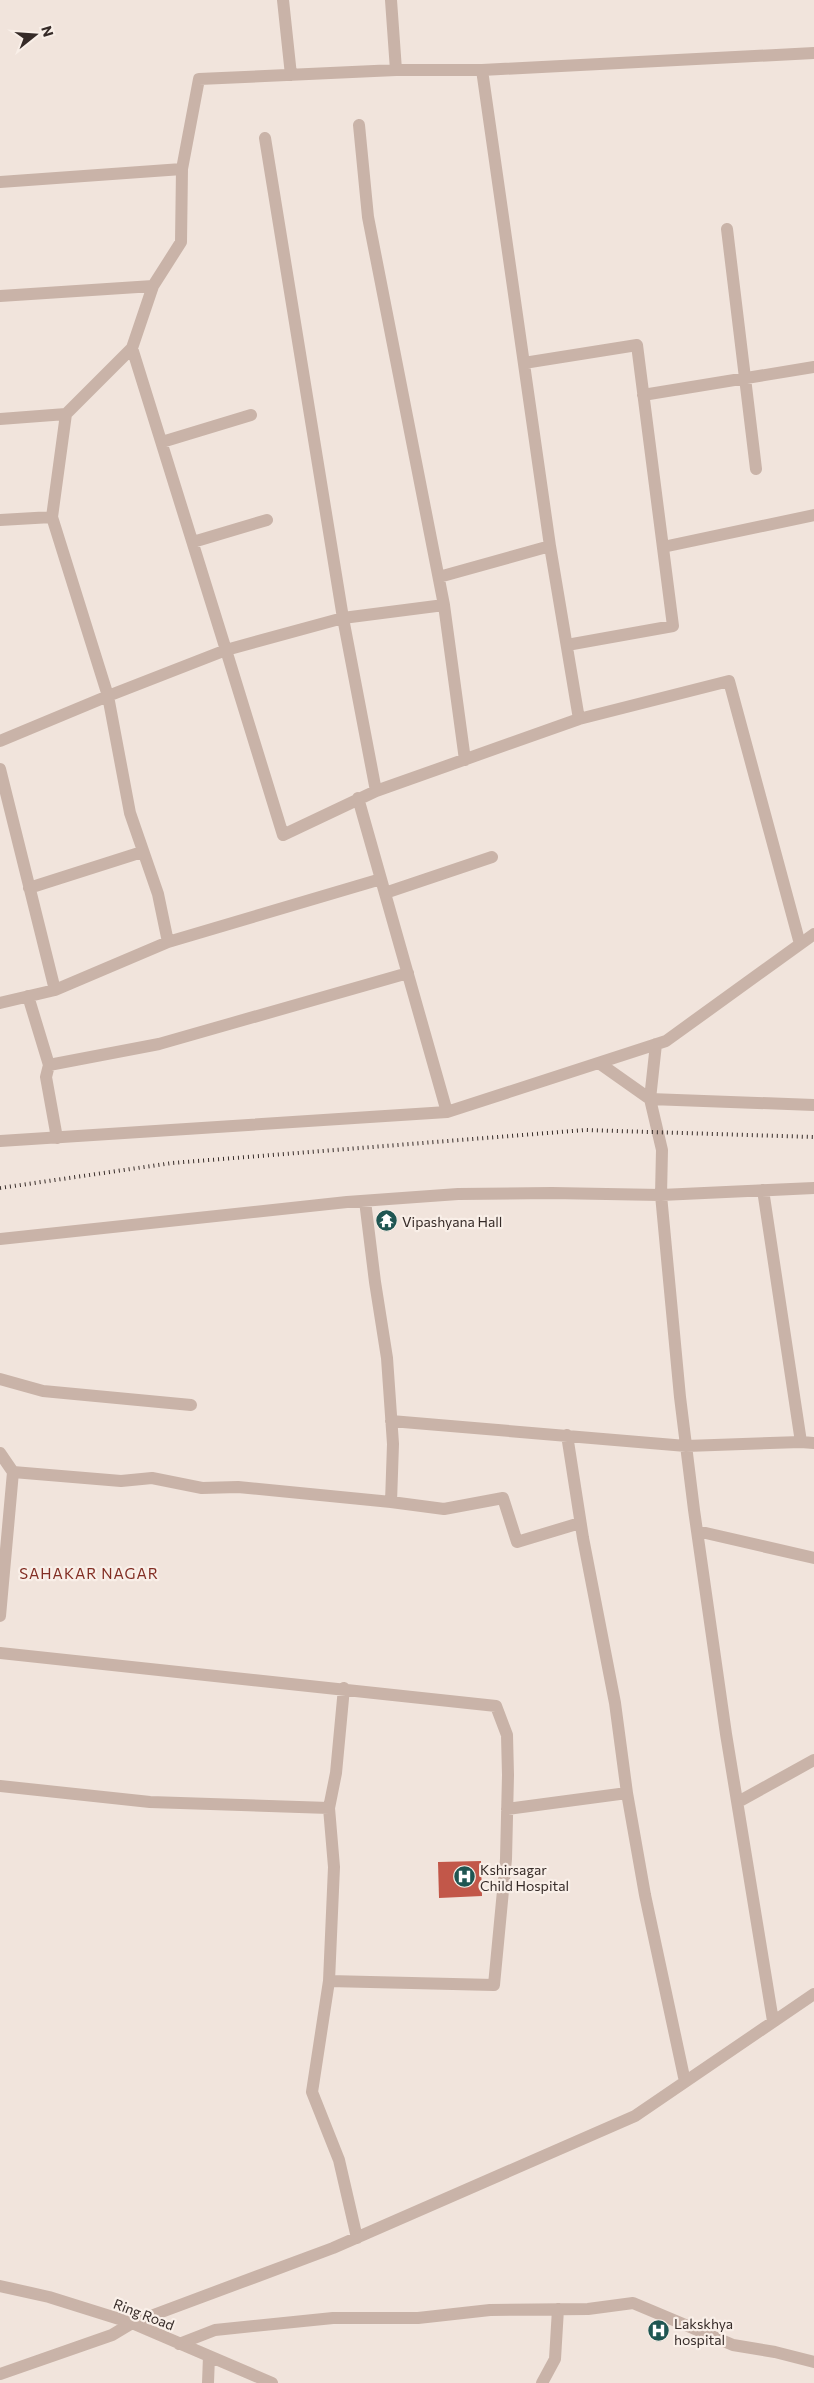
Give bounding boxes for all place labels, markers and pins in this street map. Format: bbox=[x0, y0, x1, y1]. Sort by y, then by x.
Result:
temple icon: Vipashyana Hall bbox=[374, 1209, 398, 1233]
place label: Vipashyana Hall bbox=[402, 1213, 502, 1230]
place label: Kshirsagar Child Hospital bbox=[480, 1861, 569, 1894]
hospital icon: Kshirsagar Child Hospital bbox=[452, 1865, 476, 1889]
place label: Lakskhya hospital bbox=[674, 2315, 733, 2348]
hospital icon: Lakskhya hospital bbox=[646, 2319, 670, 2343]

